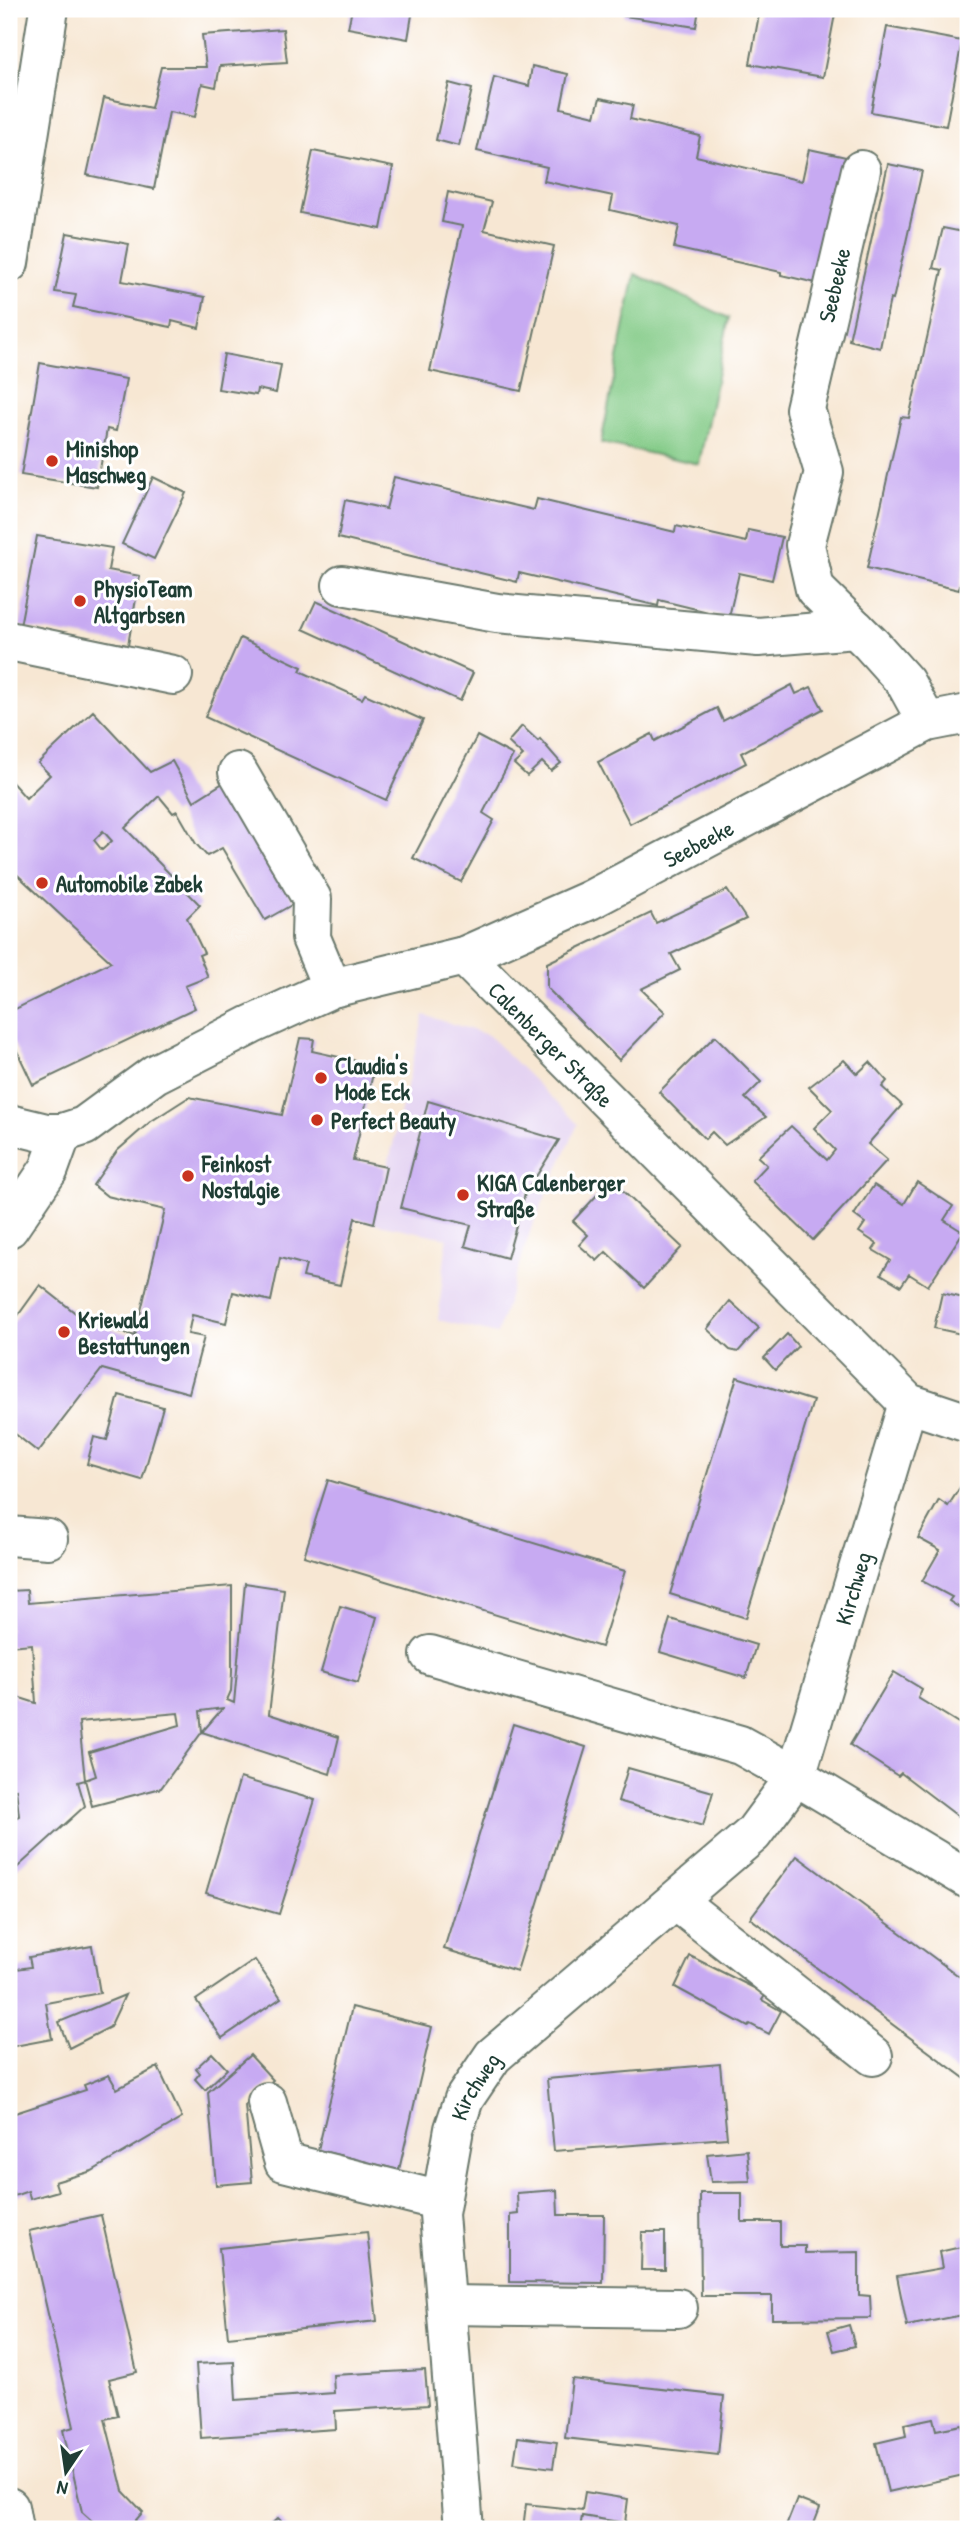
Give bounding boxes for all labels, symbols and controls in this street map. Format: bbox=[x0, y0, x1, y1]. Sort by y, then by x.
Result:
street label: Seebeeke bbox=[810, 245, 858, 325]
place label: Minishop Maschweg bbox=[66, 433, 146, 491]
marker: Minishop Maschweg bbox=[44, 453, 60, 469]
place label: PhysioTeam Altgarbsen bbox=[94, 573, 193, 631]
marker: PhysioTeam Altgarbsen bbox=[72, 593, 88, 609]
street label: Seebeeke bbox=[658, 812, 739, 874]
place label: Automobile Zabek bbox=[56, 868, 203, 899]
marker: Automobile Zabek bbox=[34, 875, 50, 891]
street label: Calenberger Straße bbox=[482, 974, 621, 1114]
place label: Claudia's Mode Eck bbox=[335, 1050, 410, 1107]
marker: Claudia's Mode Eck bbox=[313, 1070, 329, 1086]
place label: Perfect Beauty bbox=[331, 1105, 457, 1137]
marker: Perfect Beauty bbox=[309, 1112, 325, 1128]
place label: Feinkost Nostalgie bbox=[201, 1148, 281, 1206]
place label: KIGA Calenberger Straße bbox=[477, 1167, 625, 1225]
marker: Feinkost Nostalgie bbox=[180, 1168, 196, 1184]
marker: KIGA Calenberger Straße bbox=[455, 1187, 471, 1203]
place label: Kriewald Bestattungen bbox=[78, 1304, 190, 1362]
marker: Kriewald Bestattungen bbox=[56, 1324, 72, 1340]
street label: Kirchweg bbox=[827, 1548, 878, 1628]
street label: Kirchweg bbox=[443, 2046, 507, 2124]
north arrow bbox=[32, 2436, 102, 2506]
text: N bbox=[54, 2475, 70, 2502]

